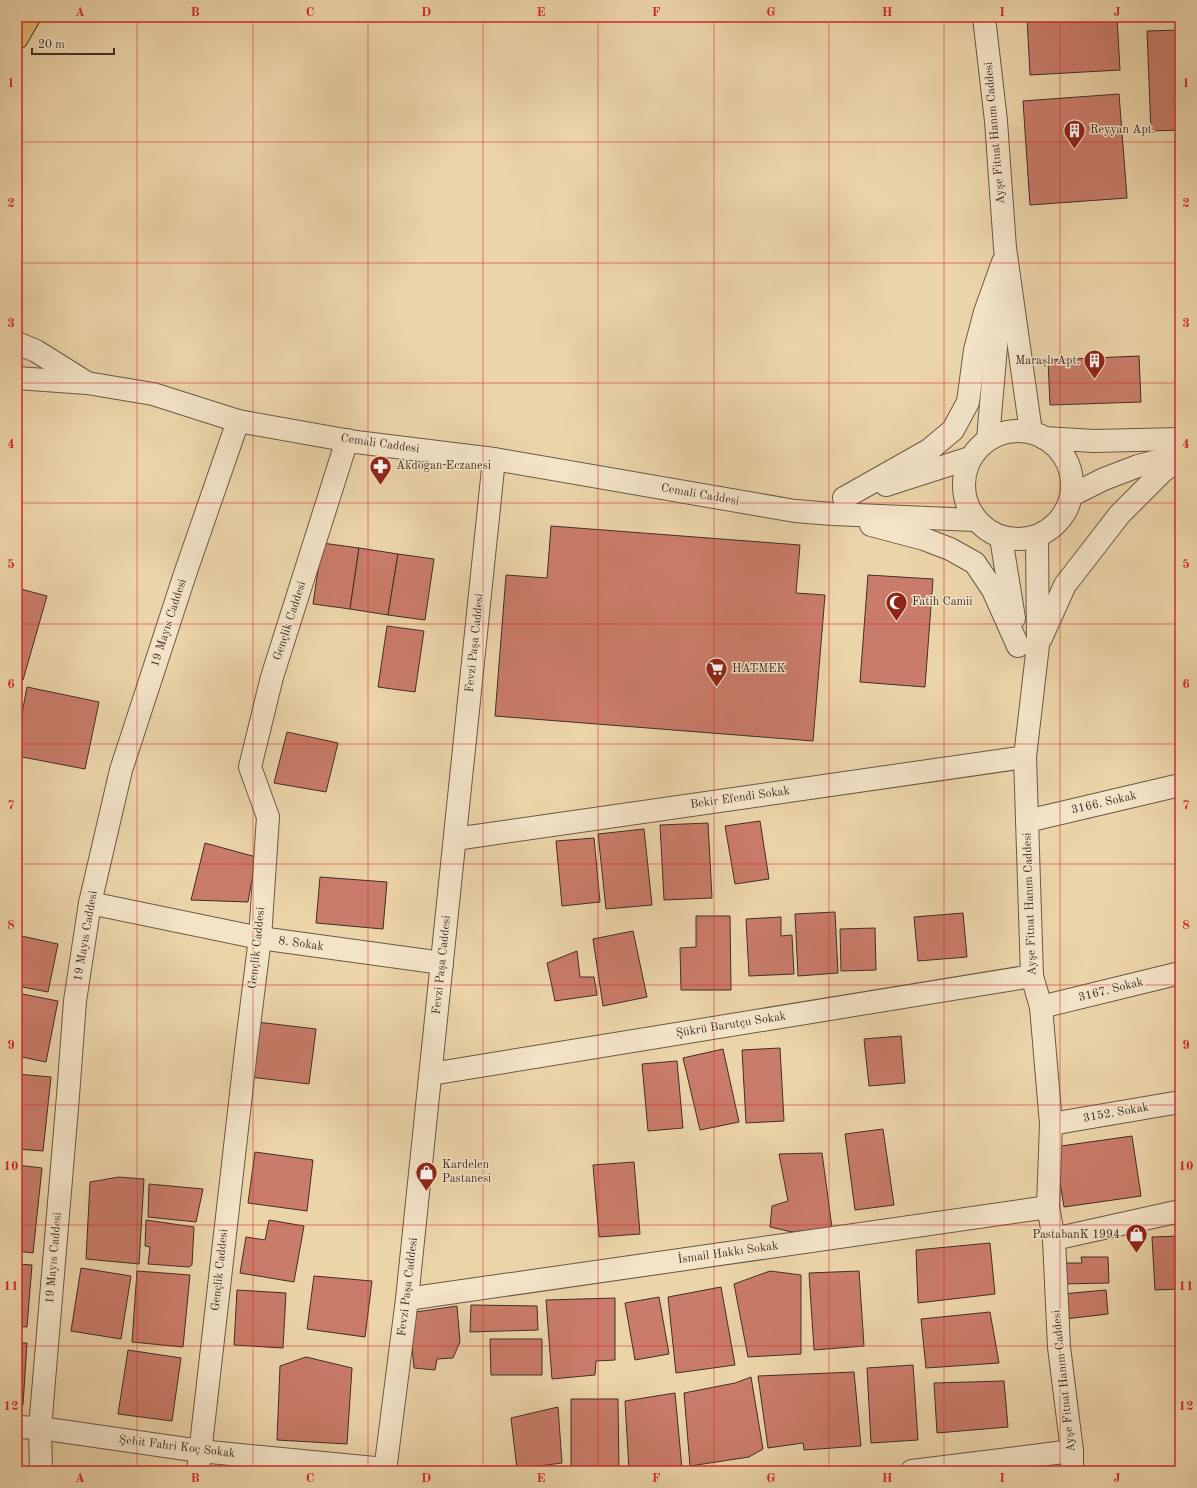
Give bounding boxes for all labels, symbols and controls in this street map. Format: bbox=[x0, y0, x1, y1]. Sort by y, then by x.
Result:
text: A bbox=[75, 6, 85, 19]
text: B bbox=[190, 6, 200, 19]
text: C bbox=[306, 6, 314, 19]
text: D bbox=[421, 6, 431, 19]
text: E bbox=[537, 6, 546, 19]
text: F bbox=[652, 6, 661, 19]
text: G bbox=[766, 6, 776, 19]
text: H bbox=[882, 6, 893, 19]
text: I bbox=[999, 6, 1005, 19]
text: J bbox=[1113, 6, 1121, 19]
scale bar bbox=[32, 30, 114, 56]
text: 20 m bbox=[38, 39, 65, 51]
street label: Ayşe Fitnat Hanım Caddesi bbox=[983, 61, 1007, 205]
text: 1 bbox=[7, 77, 15, 90]
text: 1 bbox=[1182, 77, 1190, 90]
building icon: Reyyan Apt. bbox=[1062, 117, 1088, 150]
place label: Reyyan Apt. bbox=[1090, 124, 1155, 136]
text: 2 bbox=[7, 197, 15, 210]
text: 2 bbox=[1182, 197, 1190, 210]
text: 3 bbox=[7, 317, 15, 330]
text: 3 bbox=[1182, 317, 1190, 330]
building icon: Maraşlı Apt. bbox=[1082, 348, 1108, 381]
place label: Maraşlı Apt. bbox=[1015, 355, 1080, 367]
street label: Cemali Caddesi bbox=[340, 433, 420, 455]
text: 4 bbox=[7, 438, 15, 451]
text: 4 bbox=[1182, 438, 1190, 451]
pharmacy icon: Akdoğan Eczanesi bbox=[368, 453, 394, 486]
place label: Akdoğan Eczanesi bbox=[396, 460, 491, 472]
street label: Cemali Caddesi bbox=[660, 482, 740, 508]
text: 5 bbox=[7, 558, 15, 571]
text: 5 bbox=[1182, 558, 1190, 571]
street label: 19 Mayıs Caddesi bbox=[149, 578, 189, 668]
street label: Gençlik Caddesi bbox=[272, 580, 308, 662]
mosque icon: Fatih Camii bbox=[884, 589, 910, 622]
street label: Fevzi Paşa Caddesi bbox=[464, 593, 486, 693]
place label: Fatih Camii bbox=[912, 596, 973, 608]
supermarket icon: HATMEK bbox=[703, 656, 729, 689]
place label: HATMEK bbox=[732, 663, 786, 675]
text: 6 bbox=[7, 678, 15, 691]
text: 6 bbox=[1182, 678, 1190, 691]
street label: Bekir Efendi Sokak bbox=[689, 785, 791, 811]
street label: 3166. Sokak bbox=[1070, 790, 1138, 816]
text: 7 bbox=[7, 799, 15, 812]
text: 7 bbox=[1182, 799, 1190, 812]
street label: Ayşe Fitnat Hanım Caddesi bbox=[1022, 832, 1038, 976]
street label: 19 Mayıs Caddesi bbox=[72, 890, 100, 982]
street label: Gençlik Caddesi bbox=[247, 906, 267, 990]
street label: Fevzi Paşa Caddesi bbox=[431, 915, 453, 1015]
text: 8 bbox=[7, 919, 15, 932]
text: 8 bbox=[1182, 919, 1190, 932]
street label: 8. Sokak bbox=[278, 935, 324, 953]
street label: 3167. Sokak bbox=[1077, 976, 1145, 1004]
street label: Şükrü Barutçu Sokak bbox=[675, 1010, 787, 1040]
text: 9 bbox=[7, 1039, 15, 1052]
text: 9 bbox=[1182, 1039, 1190, 1052]
street label: 3152. Sokak bbox=[1082, 1100, 1150, 1125]
shop icon: Kardelen Pastanesi bbox=[413, 1159, 439, 1192]
place label: Kardelen Pastanesi bbox=[442, 1159, 491, 1185]
text: 10 bbox=[3, 1160, 19, 1173]
text: 10 bbox=[1178, 1160, 1194, 1173]
street label: 19 Mayıs Caddesi bbox=[44, 1212, 64, 1304]
shop icon: PastabanK 1994 bbox=[1123, 1222, 1149, 1255]
street label: Gençlik Caddesi bbox=[210, 1228, 230, 1312]
place label: PastabanK 1994 bbox=[1032, 1229, 1120, 1241]
street label: İsmail Hakkı Sokak bbox=[676, 1236, 779, 1266]
street label: Fevzi Paşa Caddesi bbox=[396, 1237, 420, 1337]
text: 11 bbox=[3, 1280, 19, 1293]
text: 11 bbox=[1178, 1280, 1194, 1293]
street label: Ayşe Fitnat Hanım Caddesi bbox=[1051, 1309, 1077, 1453]
text: 12 bbox=[3, 1400, 19, 1413]
text: 12 bbox=[1178, 1400, 1194, 1413]
street label: Şehit Fahri Koç Sokak bbox=[118, 1434, 236, 1460]
text: A bbox=[75, 1472, 85, 1485]
text: B bbox=[190, 1472, 200, 1485]
text: C bbox=[306, 1472, 314, 1485]
text: D bbox=[421, 1472, 431, 1485]
text: E bbox=[537, 1472, 546, 1485]
text: F bbox=[652, 1472, 661, 1485]
text: G bbox=[766, 1472, 776, 1485]
text: H bbox=[882, 1472, 893, 1485]
text: I bbox=[999, 1472, 1005, 1485]
text: J bbox=[1113, 1472, 1121, 1485]

